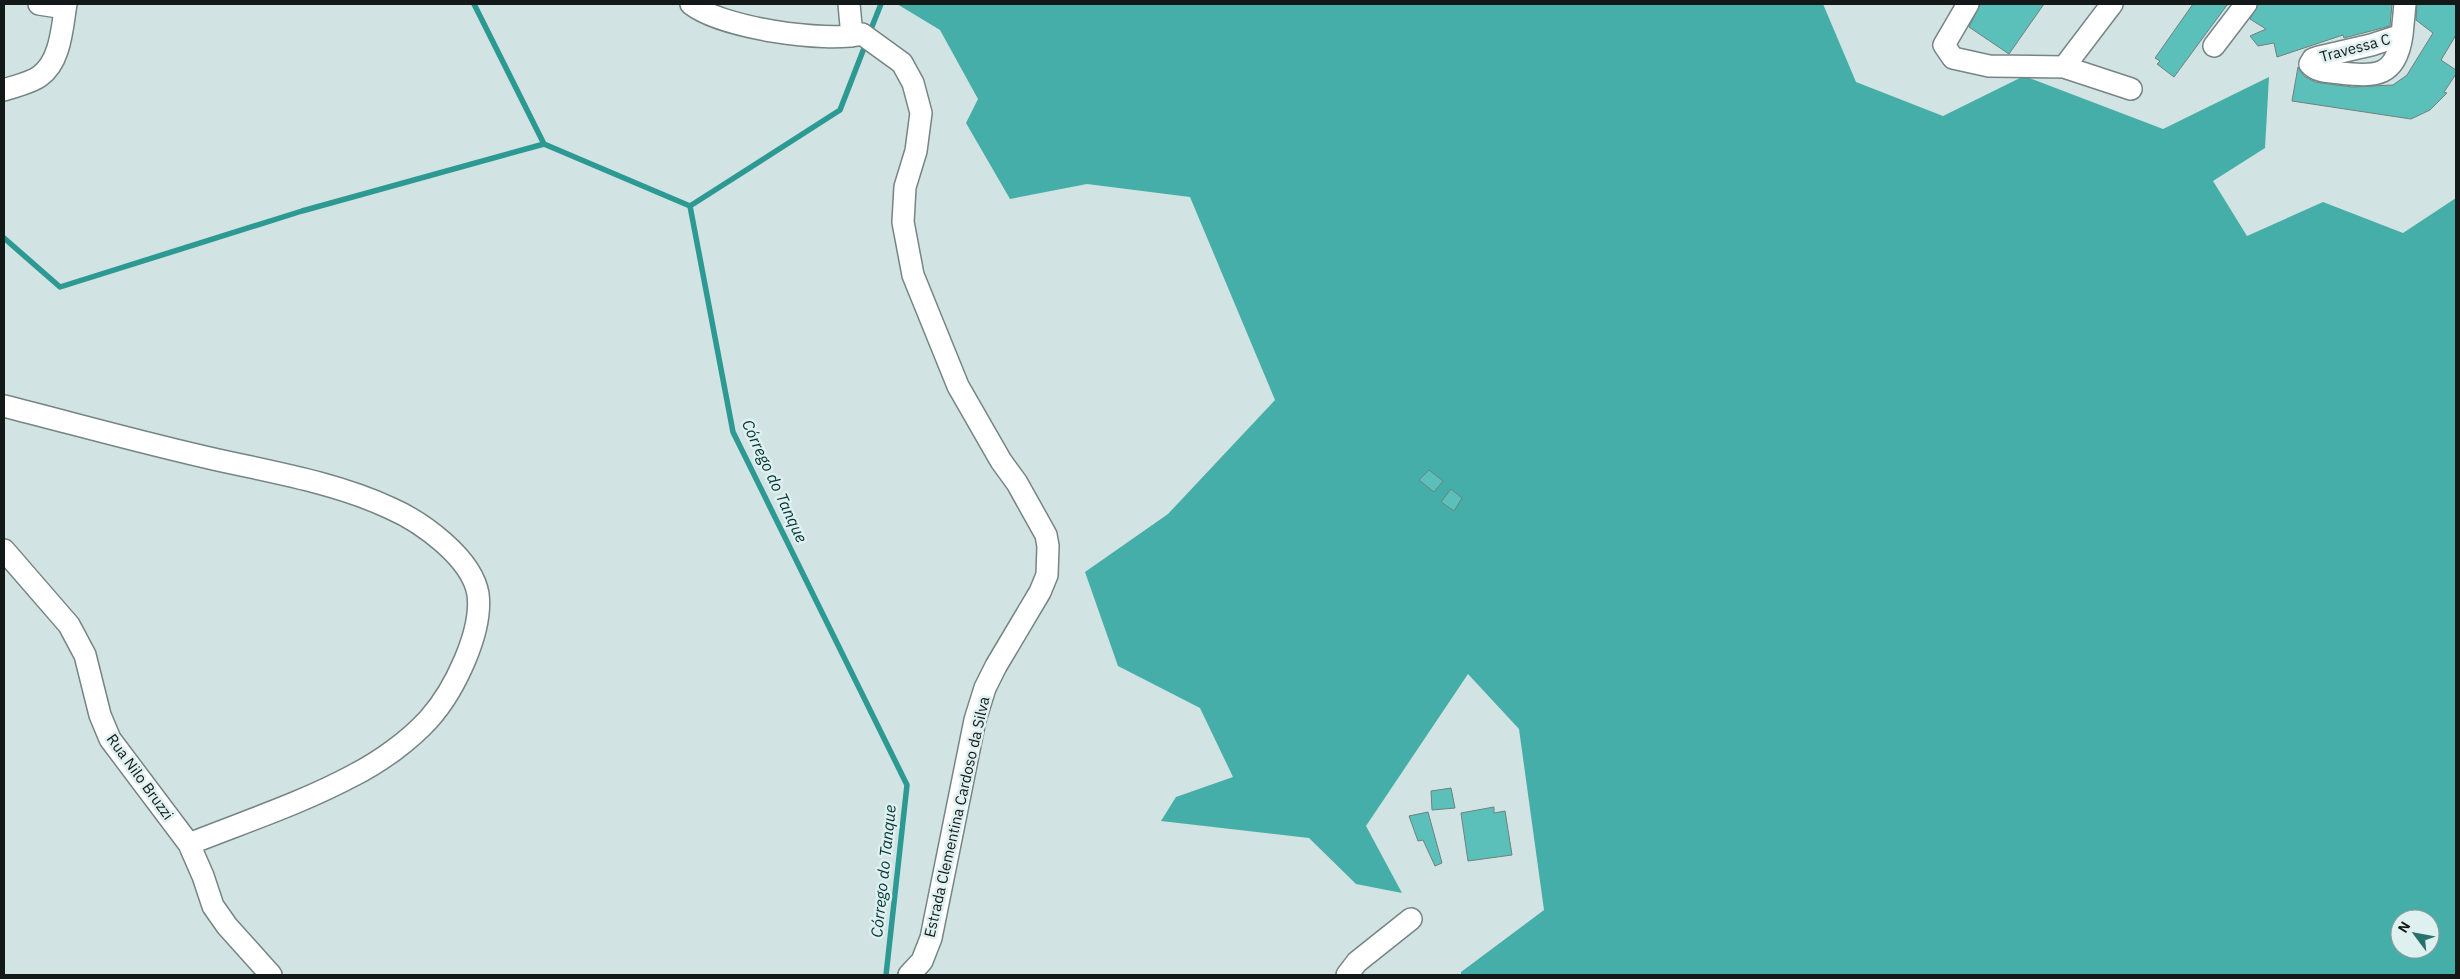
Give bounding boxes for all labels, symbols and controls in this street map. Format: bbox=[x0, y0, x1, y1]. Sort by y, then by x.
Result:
street label: Travessa C bbox=[2318, 29, 2392, 66]
water label: Córrego do Tanque bbox=[738, 416, 812, 546]
street label: Estrada Clementina Cardoso da Silva bbox=[920, 695, 993, 939]
street label: Rua Nilo Bruzzi bbox=[103, 730, 178, 823]
water label: Córrego do Tanque bbox=[866, 804, 900, 938]
north arrow bbox=[2390, 909, 2440, 959]
text: N bbox=[2394, 918, 2414, 936]

